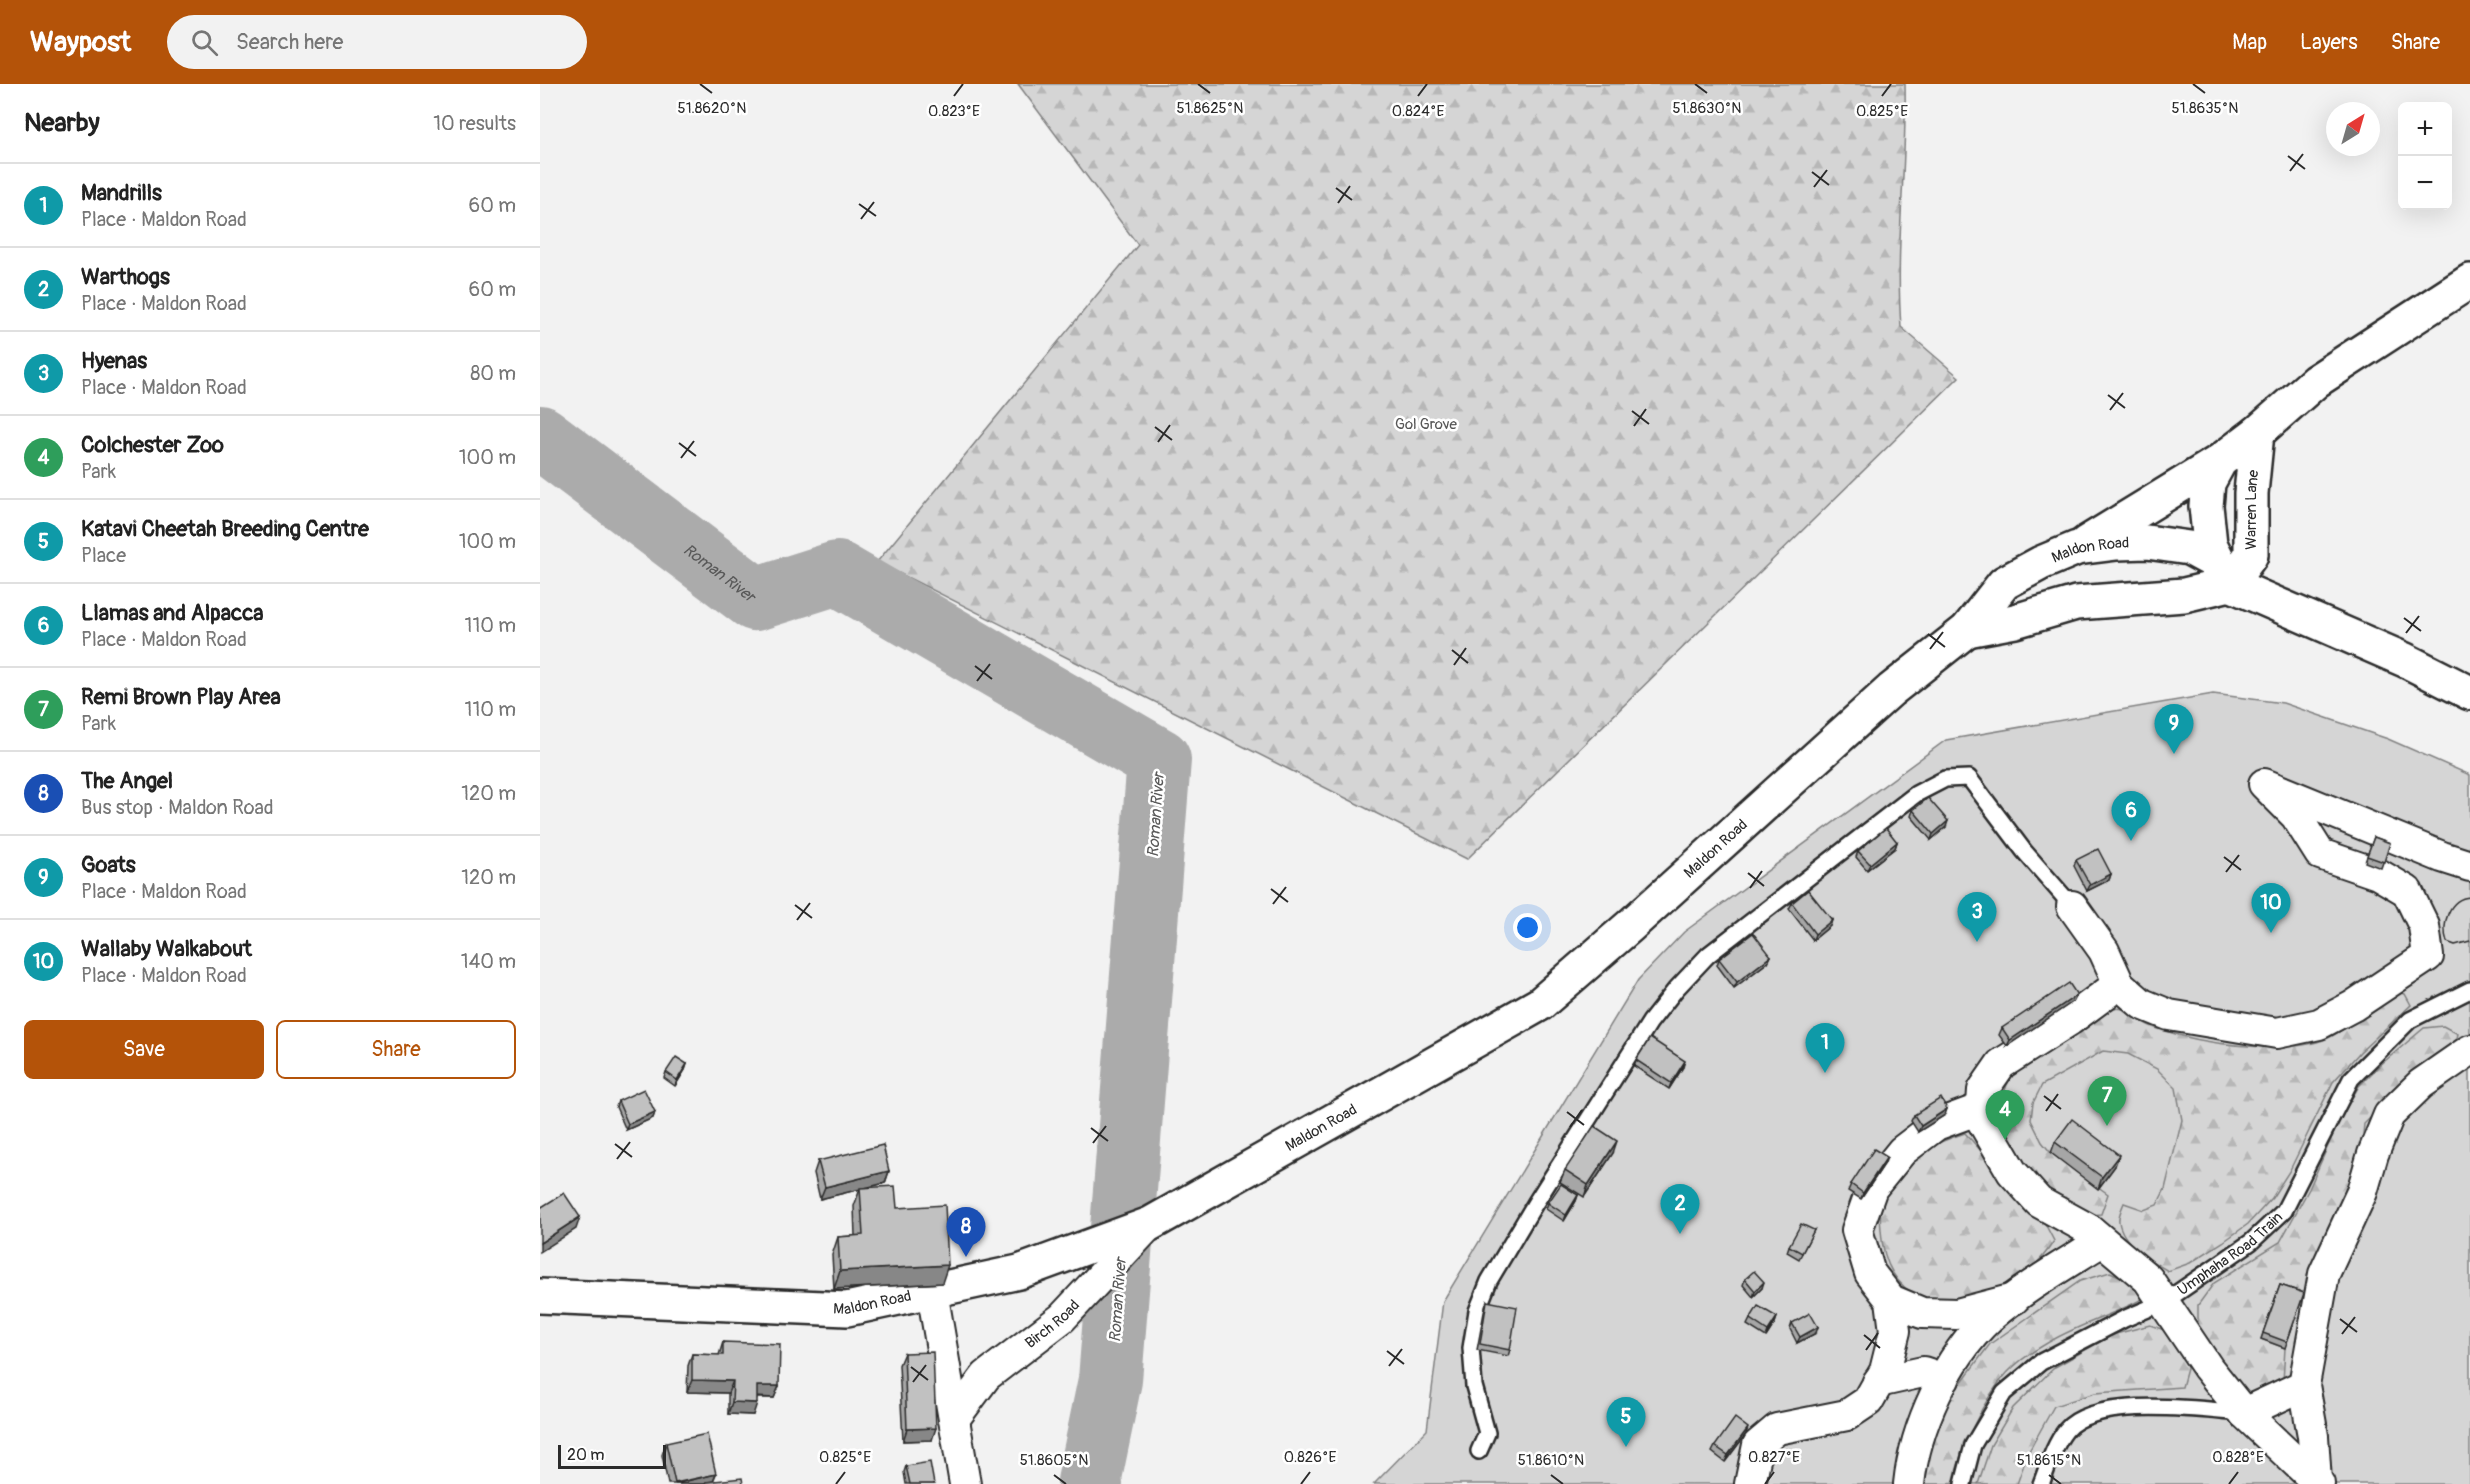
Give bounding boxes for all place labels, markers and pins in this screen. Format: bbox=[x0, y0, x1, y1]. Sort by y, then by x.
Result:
pin: 9 bbox=[2154, 704, 2194, 754]
pin: 6 bbox=[2112, 792, 2150, 841]
pin: 10 bbox=[2252, 884, 2290, 933]
pin: 3 bbox=[1958, 892, 1996, 942]
pin: 1 bbox=[1806, 1024, 1844, 1073]
pin: 7 bbox=[2088, 1076, 2126, 1126]
pin: 4 bbox=[1986, 1090, 2024, 1140]
pin: 2 bbox=[1660, 1184, 1700, 1234]
pin: 8 bbox=[946, 1208, 986, 1257]
pin: 5 bbox=[1606, 1398, 1646, 1447]

